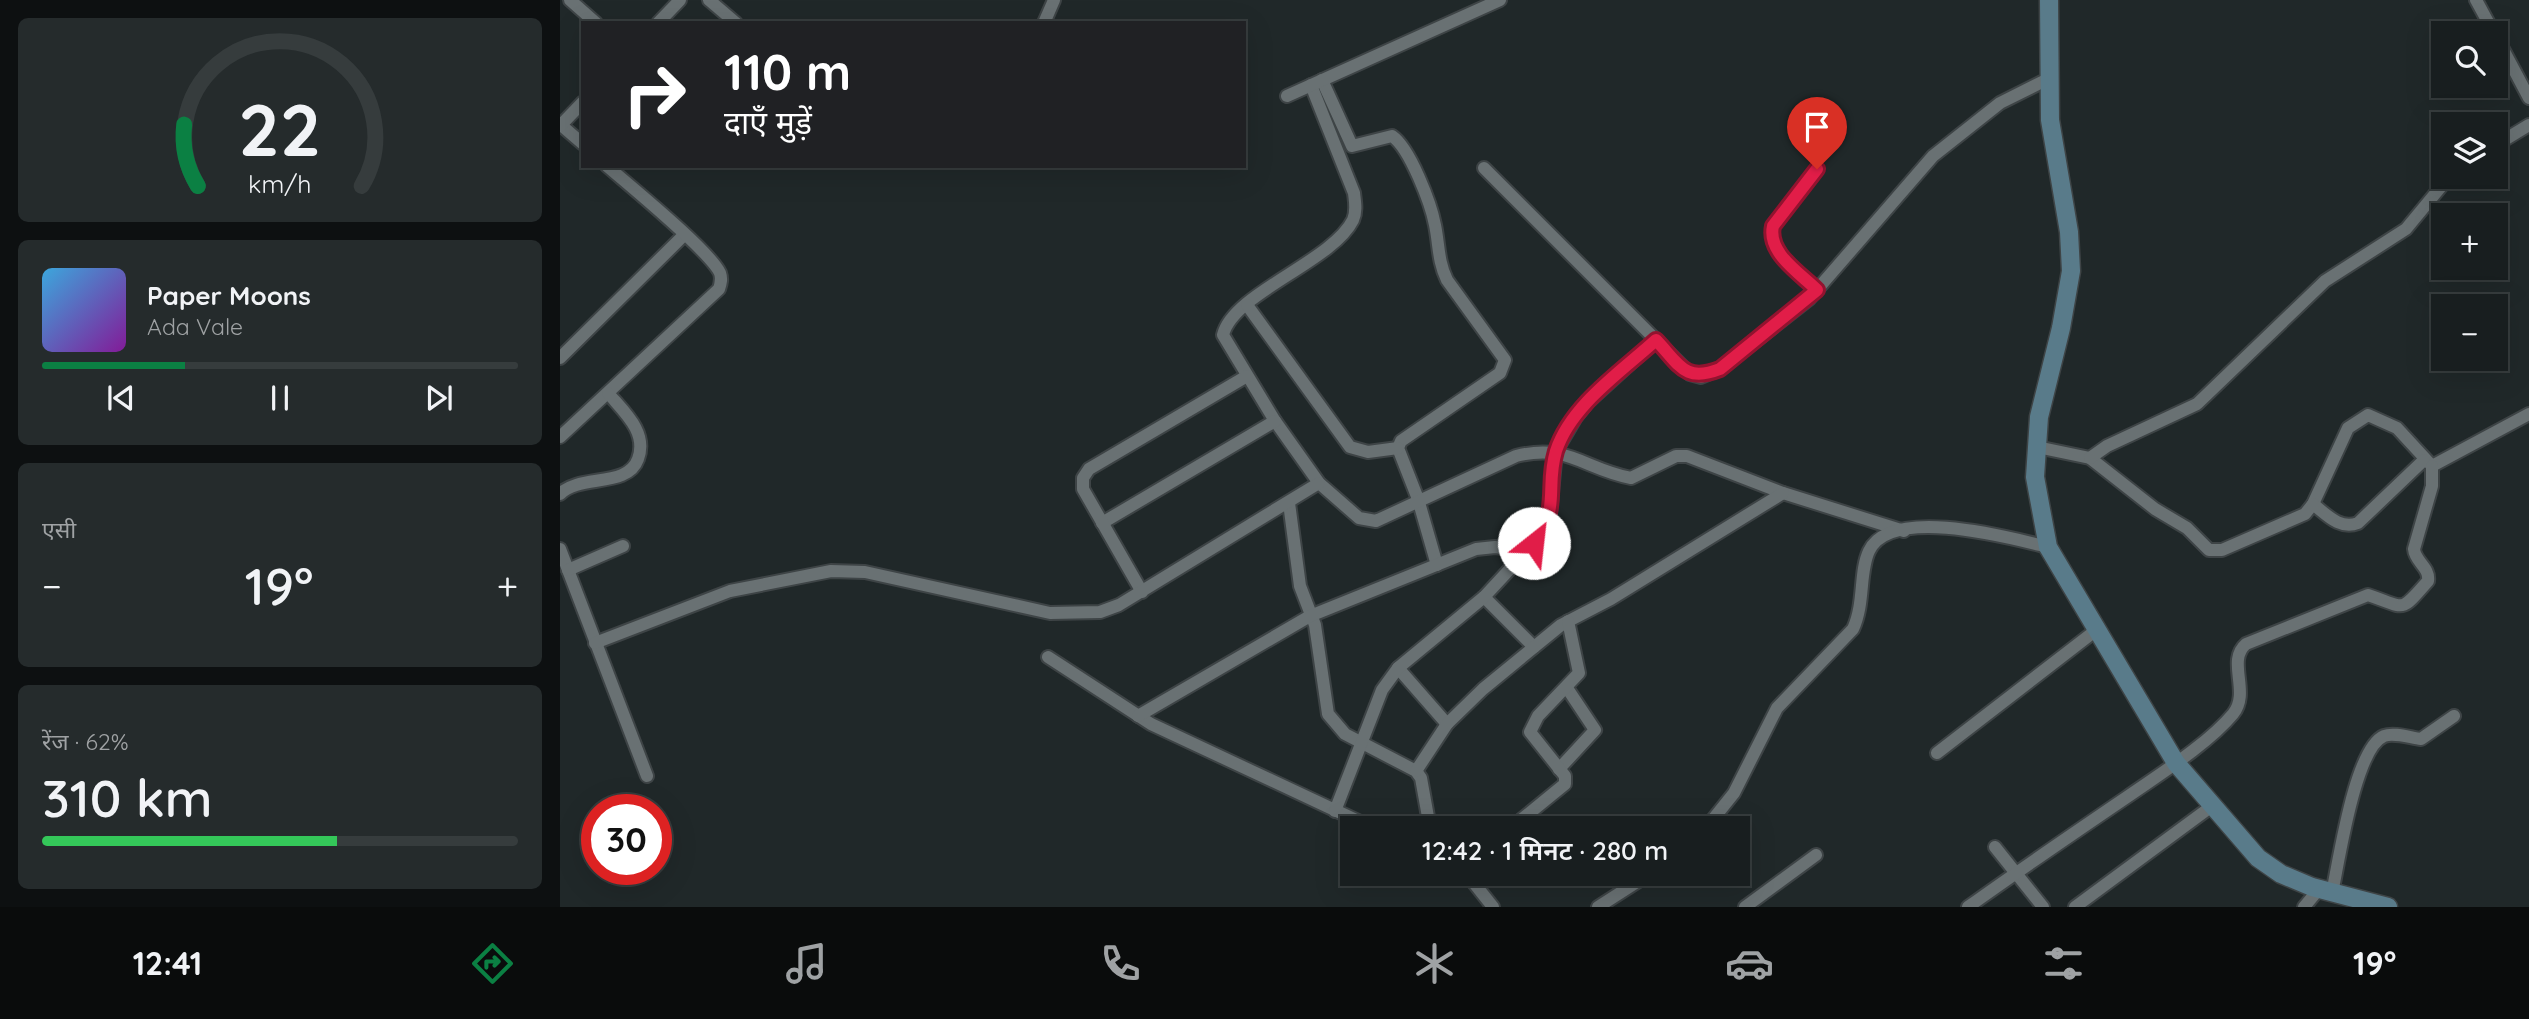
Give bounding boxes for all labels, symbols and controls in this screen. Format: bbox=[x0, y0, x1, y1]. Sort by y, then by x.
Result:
map controls bbox=[2431, 21, 2508, 371]
button: search bbox=[2431, 21, 2508, 98]
text: 110 m bbox=[724, 41, 851, 102]
icon: right bbox=[609, 49, 700, 140]
text: 22 bbox=[239, 84, 321, 175]
pin bbox=[1787, 97, 1847, 169]
text: दाएँ मुड़ें bbox=[724, 102, 812, 142]
icon: arrive bbox=[1798, 108, 1836, 146]
button: layers bbox=[2431, 112, 2508, 189]
text: km/h bbox=[248, 168, 312, 199]
button: + bbox=[2431, 203, 2508, 280]
text: Paper Moons bbox=[147, 279, 311, 312]
button: − bbox=[2431, 294, 2508, 371]
text: Ada Vale bbox=[147, 312, 243, 341]
icon: previous bbox=[102, 379, 140, 417]
icon: pause bbox=[261, 379, 299, 417]
icon: next bbox=[420, 379, 458, 417]
position arrow bbox=[1497, 506, 1571, 580]
text: एसी bbox=[42, 515, 76, 544]
text: 19° bbox=[245, 553, 314, 618]
text: − bbox=[42, 562, 62, 610]
text: + bbox=[497, 562, 518, 610]
text: रेंज · 62% bbox=[42, 727, 128, 756]
text: 310 km bbox=[42, 765, 213, 830]
speed limit sign: 30 bbox=[581, 794, 672, 885]
text: 12:42 · 1 मिनट · 280 m bbox=[1422, 834, 1668, 867]
icon: directions bbox=[468, 939, 517, 988]
icon: music bbox=[782, 939, 831, 988]
icon: phone bbox=[1096, 939, 1145, 988]
icon: climate bbox=[1410, 939, 1459, 988]
icon: car bbox=[1725, 939, 1774, 988]
icon: filters bbox=[2039, 939, 2088, 988]
text: 12:41 bbox=[133, 943, 202, 983]
text: 19° bbox=[2353, 943, 2396, 983]

